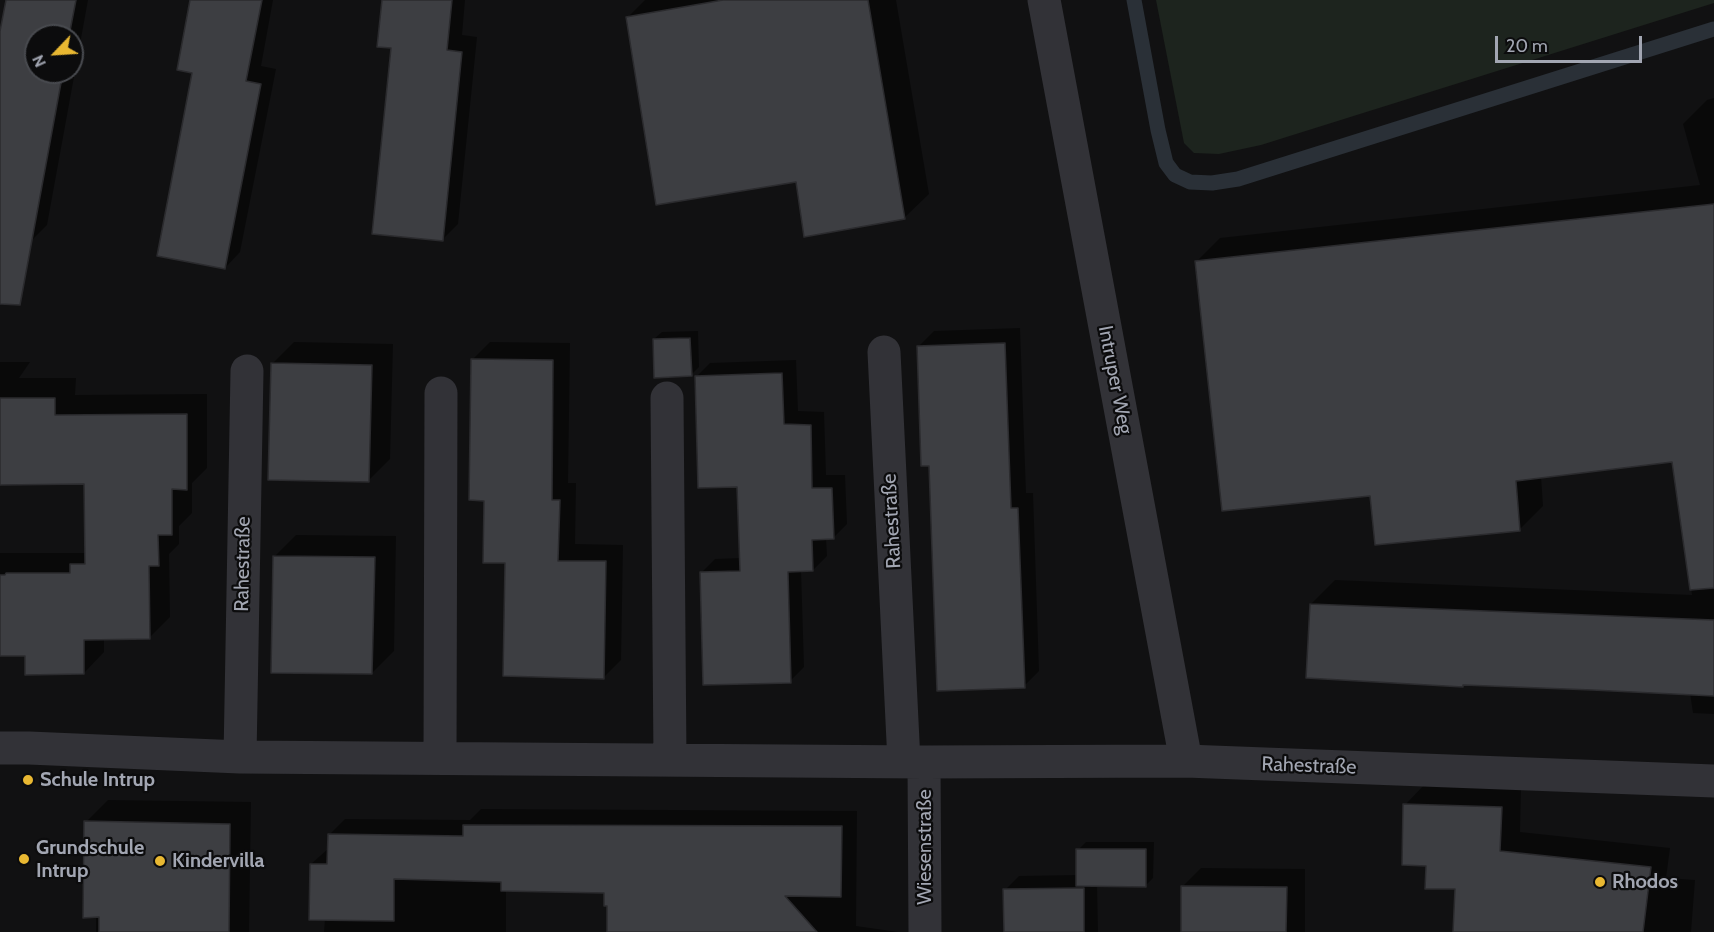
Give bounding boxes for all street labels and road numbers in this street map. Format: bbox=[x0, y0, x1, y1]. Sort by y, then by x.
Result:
street label: Intruper Weg bbox=[1093, 324, 1137, 436]
street label: Rahestraße bbox=[878, 473, 906, 569]
street label: Rahestraße bbox=[230, 516, 256, 612]
street label: Rahestraße bbox=[1261, 752, 1357, 780]
street label: Wiesenstraße bbox=[913, 789, 937, 905]

